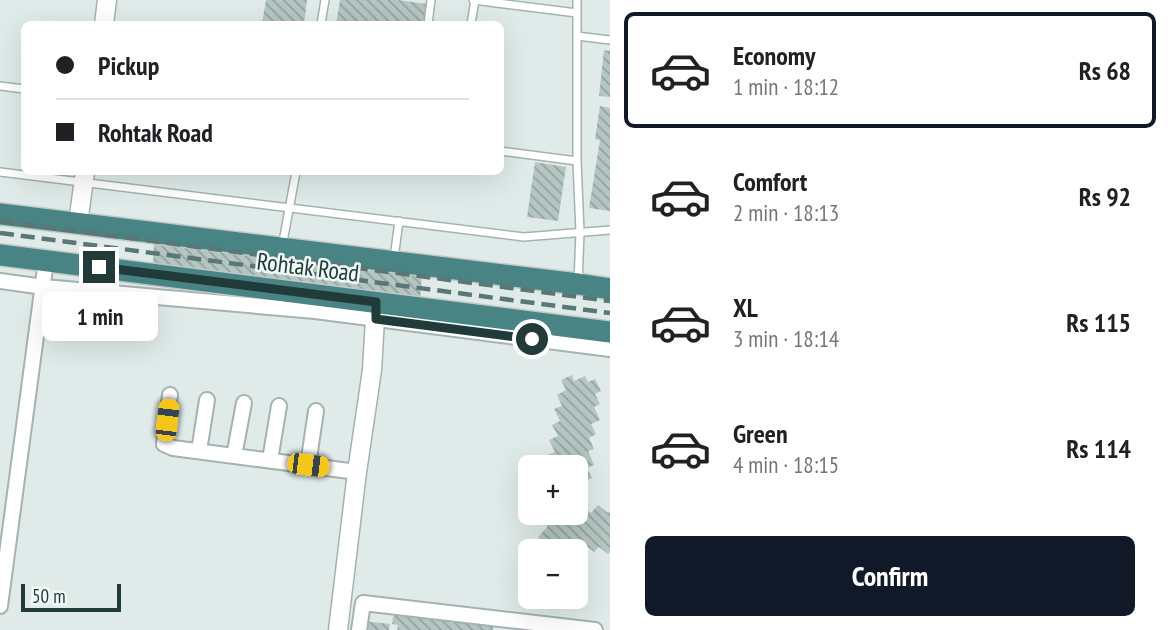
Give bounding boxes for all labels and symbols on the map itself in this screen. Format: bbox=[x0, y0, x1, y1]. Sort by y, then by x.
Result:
street label: Rohtak Road bbox=[255, 245, 361, 289]
route end bbox=[83, 251, 115, 283]
callout: 1 min bbox=[41, 292, 157, 340]
route start bbox=[516, 323, 548, 355]
car bbox=[155, 398, 180, 442]
car bbox=[286, 452, 331, 478]
scale bar bbox=[21, 581, 121, 613]

